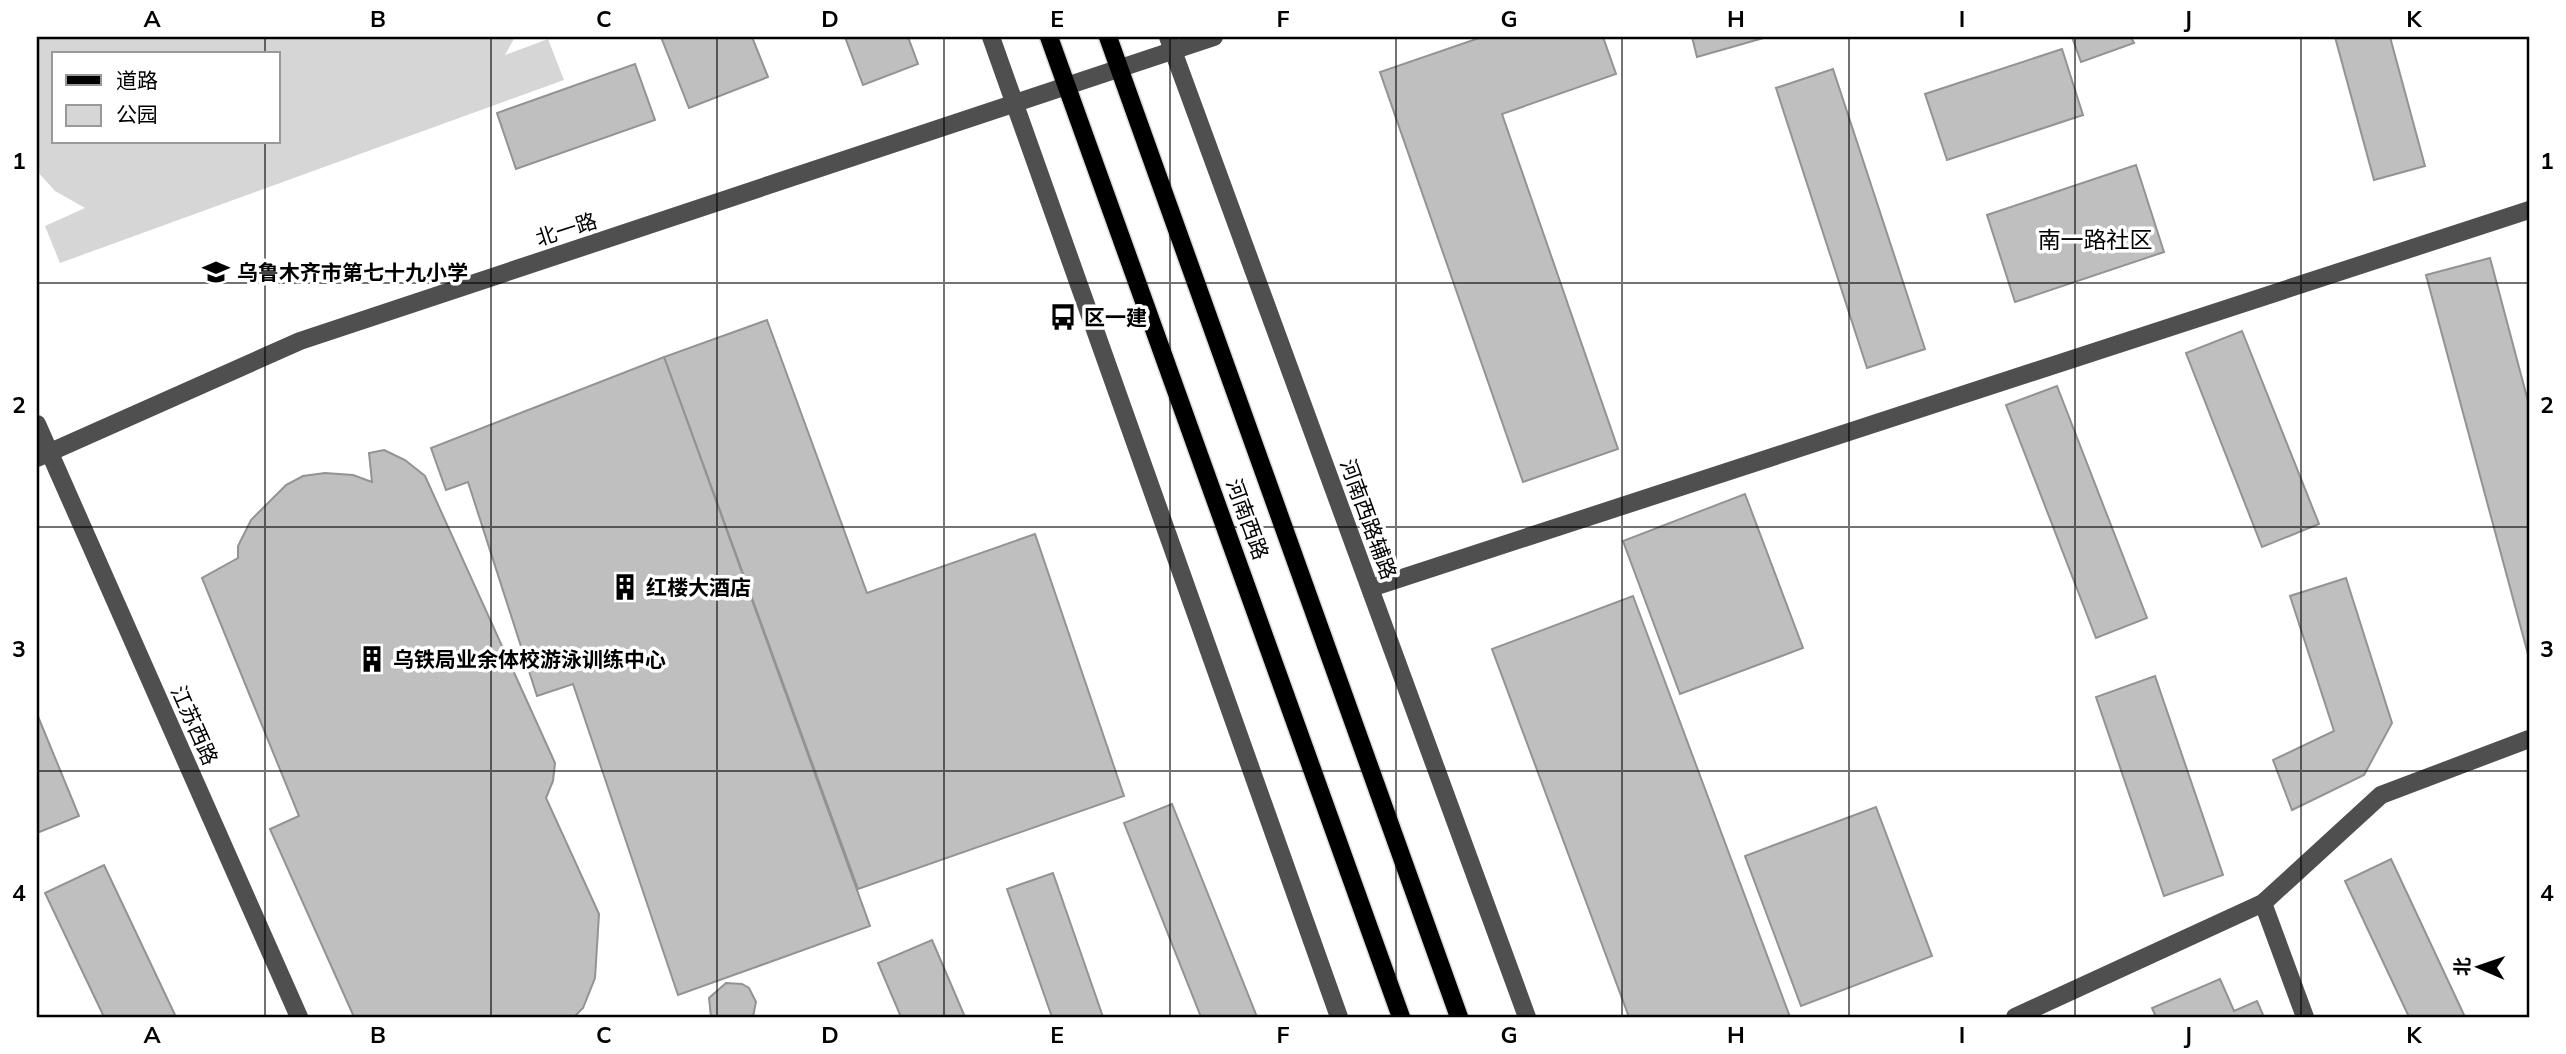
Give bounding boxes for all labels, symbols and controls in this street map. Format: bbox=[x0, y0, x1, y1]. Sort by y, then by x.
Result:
text: A bbox=[143, 4, 161, 33]
text: B bbox=[370, 4, 386, 33]
text: C bbox=[596, 4, 612, 33]
text: D bbox=[821, 4, 839, 33]
text: E bbox=[1050, 4, 1064, 33]
text: F bbox=[1276, 4, 1290, 33]
text: G bbox=[1500, 4, 1518, 33]
text: H bbox=[1727, 4, 1745, 33]
text: I bbox=[1959, 4, 1965, 33]
text: J bbox=[2184, 4, 2192, 33]
text: K bbox=[2406, 4, 2423, 33]
legend bbox=[52, 52, 280, 144]
text: 道路 bbox=[116, 67, 158, 93]
text: 公园 bbox=[116, 101, 158, 127]
text: 1 bbox=[12, 146, 26, 175]
text: 1 bbox=[2540, 146, 2554, 175]
street label: 北一路 bbox=[532, 207, 600, 251]
district label: 南一路社区 bbox=[2038, 225, 2153, 254]
school or university icon: 乌鲁木齐市第七十九小学 bbox=[201, 257, 231, 287]
place label: 乌鲁木齐市第七十九小学 bbox=[237, 259, 468, 285]
bus stop icon: 区一建 bbox=[1048, 302, 1078, 332]
place label: 区一建 bbox=[1084, 304, 1147, 330]
text: 2 bbox=[12, 390, 26, 419]
text: 2 bbox=[2540, 390, 2554, 419]
street label: 河南西路辅路 bbox=[1335, 455, 1403, 583]
street label: 河南西路 bbox=[1221, 475, 1275, 563]
building icon: 红楼大酒店 bbox=[610, 572, 640, 602]
place label: 红楼大酒店 bbox=[646, 574, 751, 600]
text: 3 bbox=[12, 634, 26, 663]
text: 3 bbox=[2540, 634, 2554, 663]
building icon: 乌铁局业余体校游泳训练中心 bbox=[357, 644, 387, 674]
place label: 乌铁局业余体校游泳训练中心 bbox=[393, 646, 666, 672]
street label: 江苏西路 bbox=[166, 681, 224, 769]
text: 4 bbox=[12, 878, 26, 907]
text: 4 bbox=[2540, 878, 2554, 907]
north arrow bbox=[2444, 932, 2514, 1002]
text: 北 bbox=[2450, 956, 2474, 976]
text: A bbox=[143, 1020, 161, 1049]
text: B bbox=[370, 1020, 386, 1049]
text: C bbox=[596, 1020, 612, 1049]
text: D bbox=[821, 1020, 839, 1049]
text: E bbox=[1050, 1020, 1064, 1049]
text: F bbox=[1276, 1020, 1290, 1049]
text: G bbox=[1500, 1020, 1518, 1049]
text: H bbox=[1727, 1020, 1745, 1049]
text: I bbox=[1959, 1020, 1965, 1049]
text: J bbox=[2184, 1020, 2192, 1049]
text: K bbox=[2406, 1020, 2423, 1049]

